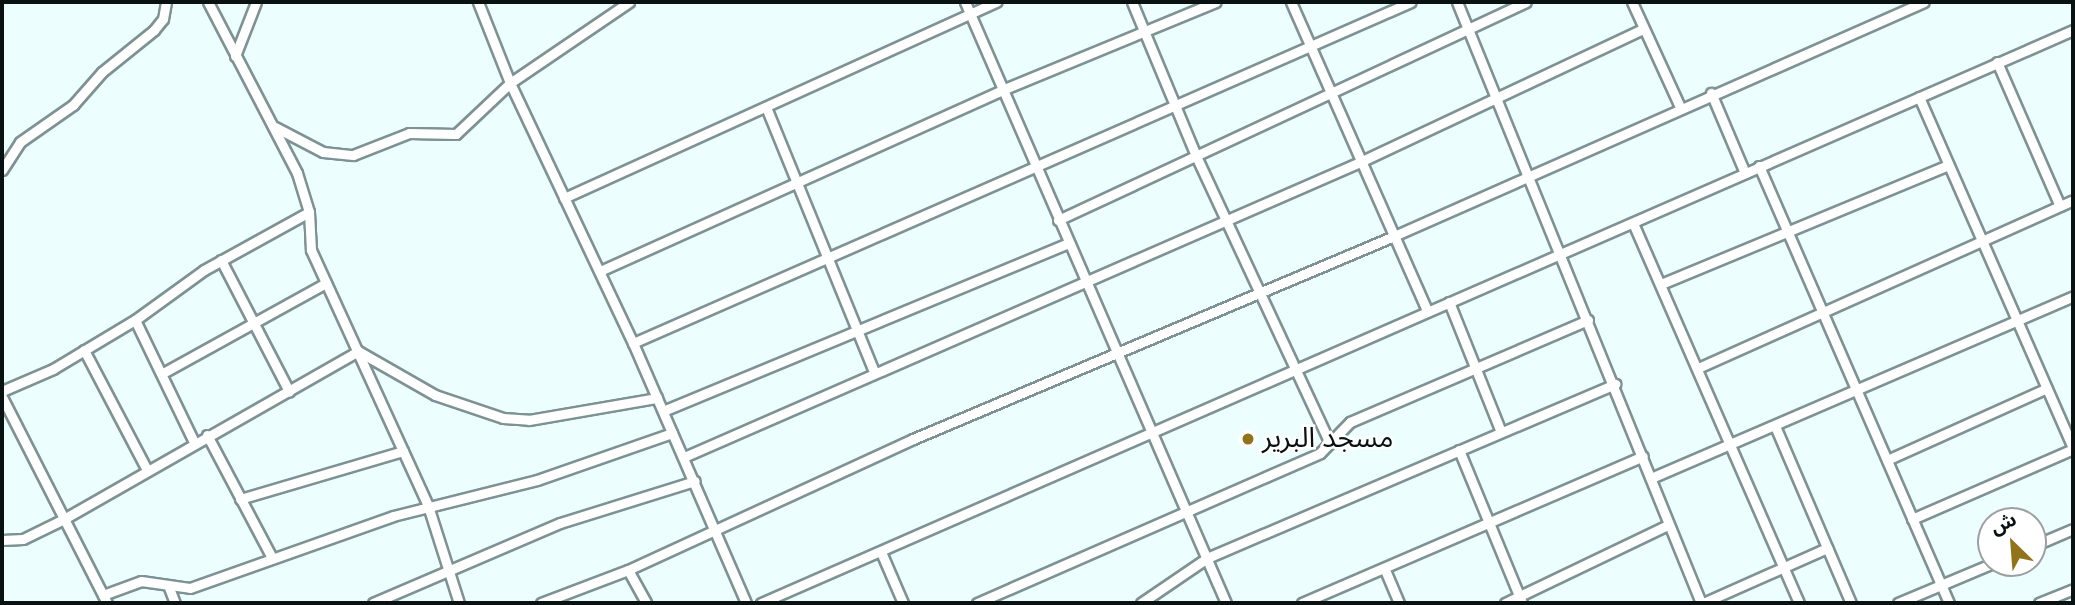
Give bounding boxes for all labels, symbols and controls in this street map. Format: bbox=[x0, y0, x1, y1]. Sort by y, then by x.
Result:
place label: مسجد البرير bbox=[1262, 422, 1393, 456]
marker: مسجد البرير bbox=[1240, 431, 1256, 447]
text: ش bbox=[1986, 506, 2022, 543]
north arrow bbox=[1977, 507, 2047, 577]

